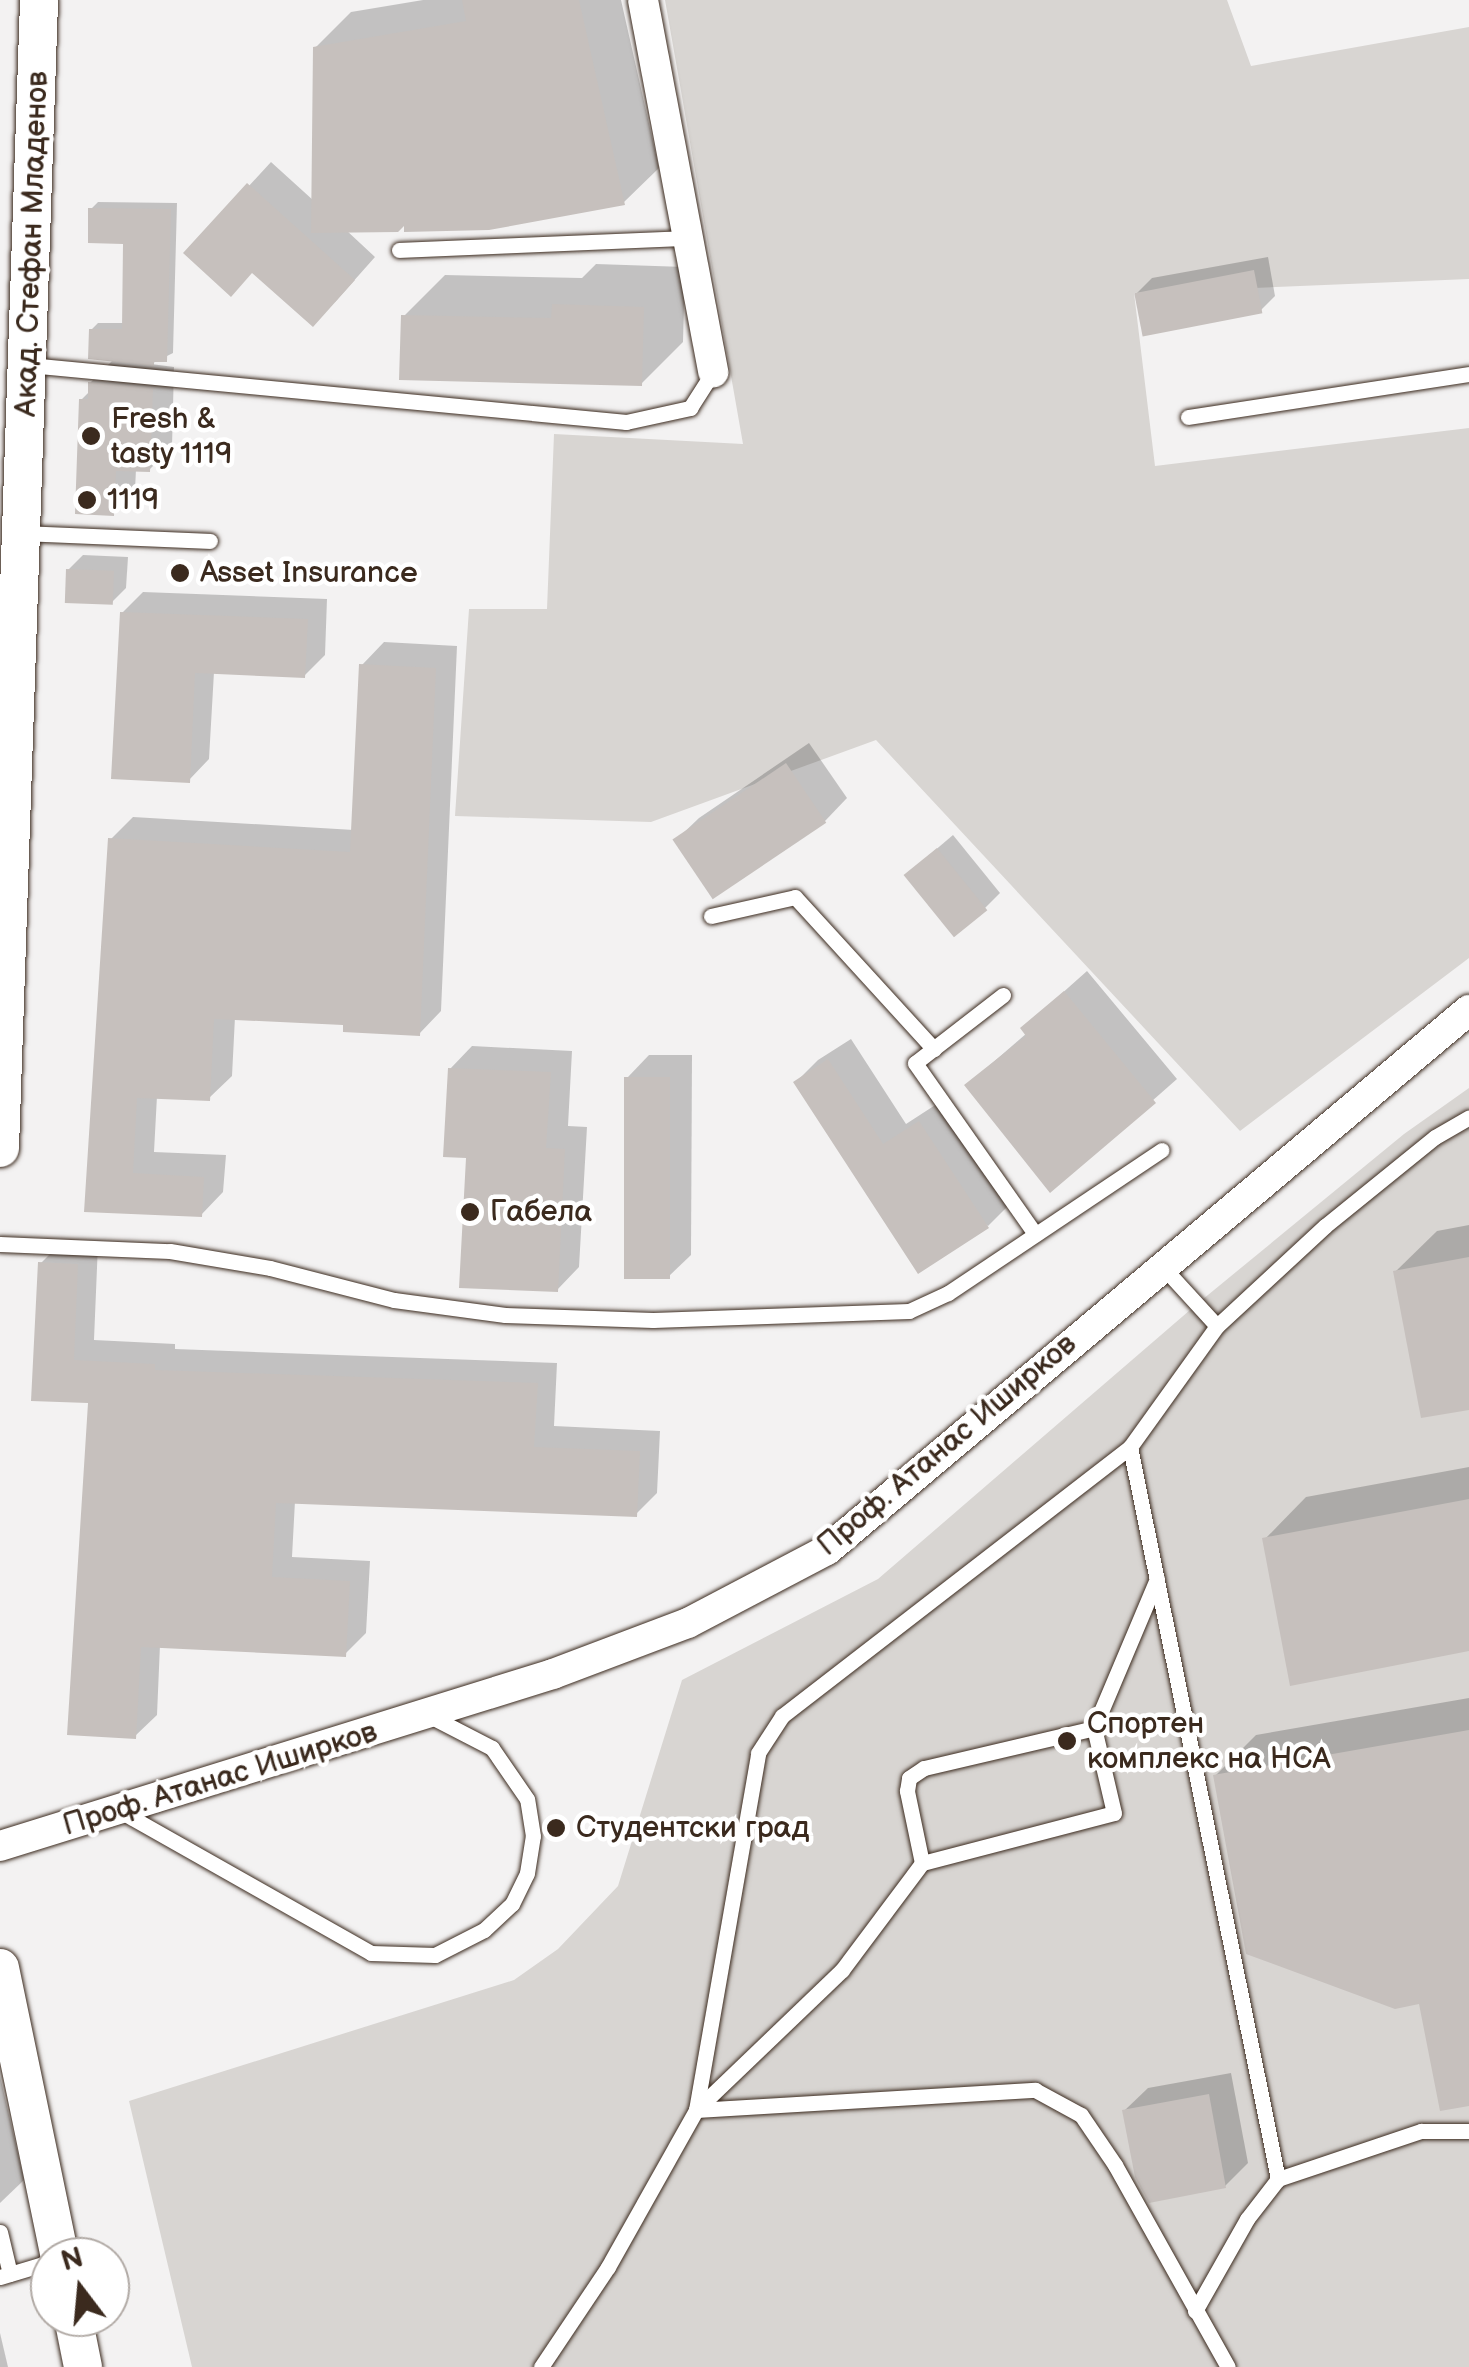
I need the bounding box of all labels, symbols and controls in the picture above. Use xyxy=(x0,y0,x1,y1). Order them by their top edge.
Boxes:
street label: Акад. Стефан Младенов xyxy=(8,71,56,417)
place label: Fresh & tasty 1119 xyxy=(111,401,234,472)
marker: Fresh & tasty 1119 xyxy=(80,425,102,447)
place label: 1119 xyxy=(107,482,159,518)
marker: 1119 xyxy=(76,489,98,511)
place label: Asset Insurance xyxy=(200,555,418,591)
marker: Asset Insurance xyxy=(169,562,191,584)
place label: Габела xyxy=(490,1194,592,1230)
marker: Габела xyxy=(459,1201,481,1223)
street label: Проф. Атанас Иширков xyxy=(810,1326,1084,1564)
place label: Спортен комплекс на НСА xyxy=(1087,1706,1331,1776)
street label: Проф. Атанас Иширков xyxy=(59,1714,381,1844)
marker: Спортен комплекс на НСА xyxy=(1056,1730,1078,1752)
place label: Студентски град xyxy=(576,1810,810,1846)
marker: Студентски град xyxy=(545,1817,567,1839)
north arrow xyxy=(30,2237,130,2337)
text: N xyxy=(57,2241,87,2278)

